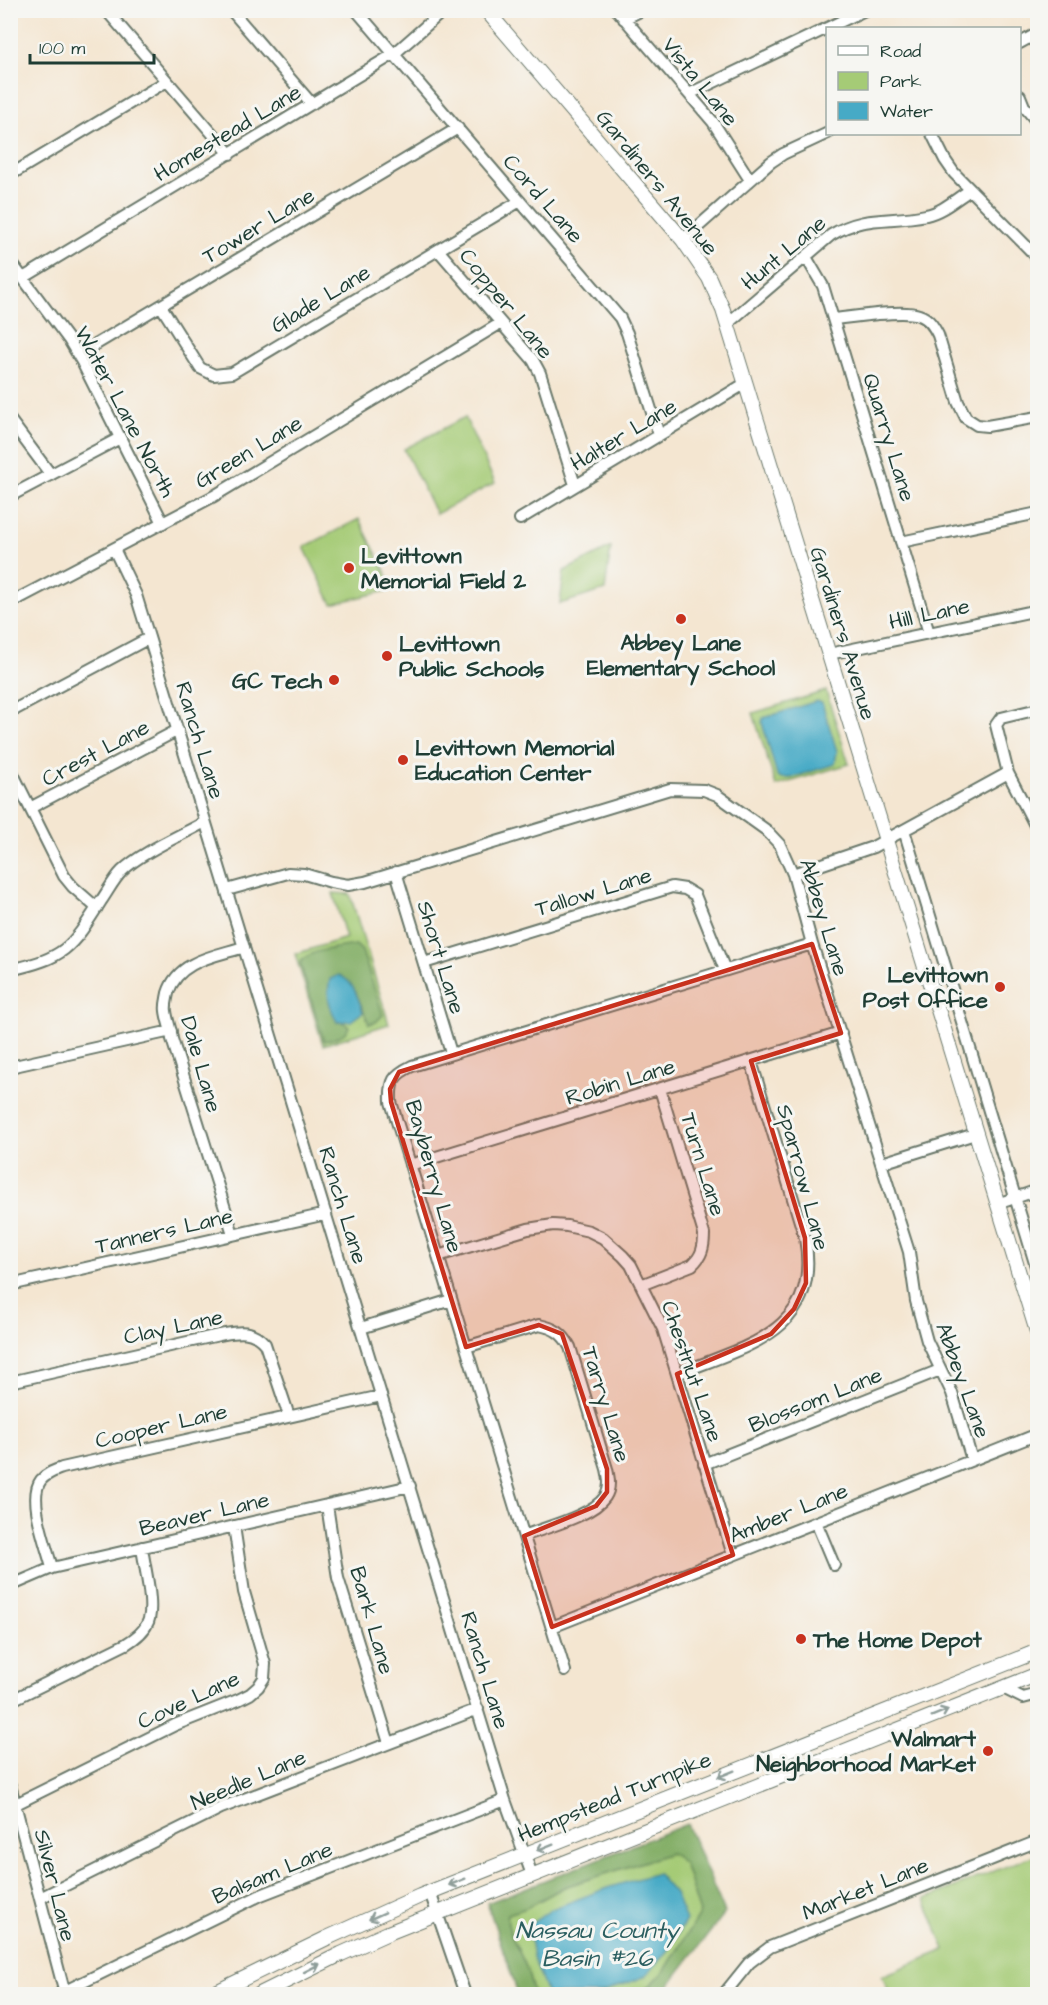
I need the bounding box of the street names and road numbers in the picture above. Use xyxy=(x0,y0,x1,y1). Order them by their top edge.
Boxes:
street label: Vista Lane xyxy=(654,31,745,133)
street label: Homestead Lane xyxy=(148,77,307,190)
street label: Gardiners Avenue xyxy=(588,103,725,263)
street label: Cord Lane xyxy=(495,147,591,251)
street label: Tower Lane xyxy=(197,180,321,272)
street label: Hunt Lane xyxy=(735,208,833,298)
street label: Copper Lane xyxy=(451,242,560,366)
street label: Glade Lane xyxy=(265,257,376,341)
street label: Water Lane North xyxy=(66,321,183,503)
street label: Quarry Lane xyxy=(853,370,923,506)
street label: Halter Lane xyxy=(565,391,683,479)
street label: Green Lane xyxy=(189,408,308,497)
street label: Gardiners Avenue xyxy=(801,543,884,724)
street label: Hill Lane xyxy=(886,591,973,638)
street label: Ranch Lane xyxy=(167,678,232,803)
street label: Crest Lane xyxy=(36,712,155,795)
street label: Abbey Lane xyxy=(790,855,856,980)
street label: Tallow Lane xyxy=(531,860,655,925)
street label: Short Lane xyxy=(409,897,472,1018)
street label: Dale Lane xyxy=(172,1013,229,1116)
street label: Robin Lane xyxy=(562,1051,679,1114)
street label: Bayberry Lane xyxy=(396,1096,470,1257)
street label: Sparrow Lane xyxy=(768,1101,837,1254)
street label: Turn Lane xyxy=(672,1109,733,1220)
street label: Ranch Lane xyxy=(310,1143,375,1268)
street label: Tanners Lane xyxy=(93,1201,236,1262)
street label: Chestnut Lane xyxy=(653,1297,730,1446)
street label: Clay Lane xyxy=(121,1302,226,1354)
street label: Abbey Lane xyxy=(926,1318,998,1443)
street label: Tarry Lane xyxy=(572,1343,638,1466)
street label: Blossom Lane xyxy=(744,1360,887,1441)
street label: Cooper Lane xyxy=(92,1396,231,1457)
street label: Amber Lane xyxy=(724,1475,853,1551)
street label: Beaver Lane xyxy=(136,1484,272,1544)
street label: Bark Lane xyxy=(341,1563,402,1678)
street label: Ranch Lane xyxy=(452,1608,517,1733)
street label: Cove Lane xyxy=(133,1663,245,1738)
street label: Needle Lane xyxy=(186,1742,311,1819)
street label: Hempstead Turnpike xyxy=(513,1744,716,1850)
street label: Silver Lane xyxy=(26,1826,83,1945)
street label: Balsam Lane xyxy=(208,1834,338,1913)
street label: Market Lane xyxy=(798,1850,934,1929)

